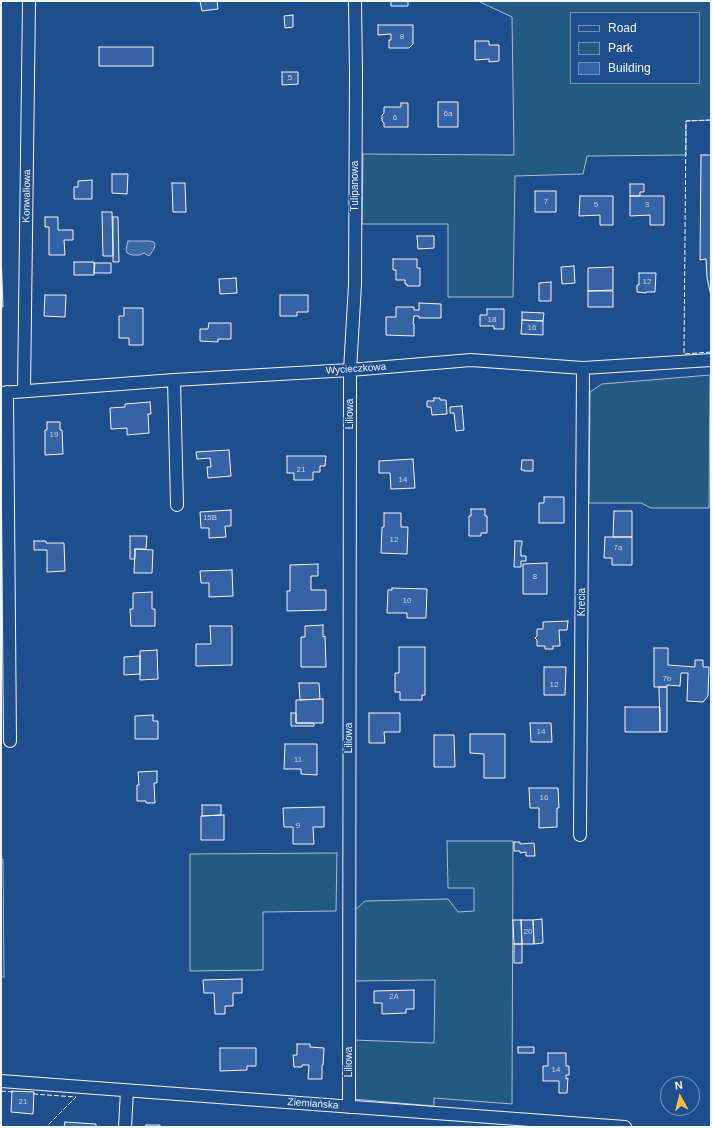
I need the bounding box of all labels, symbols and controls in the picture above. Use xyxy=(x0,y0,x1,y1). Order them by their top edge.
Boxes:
legend xyxy=(570,12,700,84)
text: Road xyxy=(608,21,637,35)
house number: 8 xyxy=(400,32,404,42)
text: Park xyxy=(608,41,633,55)
text: Building xyxy=(608,61,651,75)
house number: 5 xyxy=(288,73,292,83)
house number: 6a xyxy=(444,109,452,119)
house number: 6 xyxy=(393,113,397,123)
street label: Tulipanowa xyxy=(349,161,361,211)
street label: Konwaliowa xyxy=(21,169,33,223)
house number: 7 xyxy=(544,197,548,207)
house number: 5 xyxy=(594,200,598,210)
house number: 3 xyxy=(645,200,649,210)
house number: 12 xyxy=(643,277,651,287)
house number: 18 xyxy=(488,315,496,325)
house number: 16 xyxy=(528,323,536,333)
street label: Wycieczkowa xyxy=(325,361,387,377)
street label: Liliowa xyxy=(344,399,356,429)
house number: 19 xyxy=(50,430,58,440)
house number: 21 xyxy=(297,465,305,475)
house number: 14 xyxy=(399,475,407,485)
house number: 15B xyxy=(203,513,217,523)
house number: 12 xyxy=(390,535,398,545)
house number: 7a xyxy=(614,543,622,553)
house number: 8 xyxy=(533,572,537,582)
street label: Krecia xyxy=(576,588,588,616)
house number: 10 xyxy=(403,596,411,606)
house number: 7b xyxy=(663,674,671,684)
house number: 12 xyxy=(550,680,558,690)
street label: Liliowa xyxy=(343,723,355,753)
house number: 14 xyxy=(537,727,545,737)
house number: 11 xyxy=(294,755,302,765)
house number: 16 xyxy=(540,793,548,803)
house number: 9 xyxy=(296,821,300,831)
house number: 20 xyxy=(524,927,532,937)
house number: 2A xyxy=(389,992,399,1002)
street label: Liliowa xyxy=(343,1047,355,1077)
house number: 14 xyxy=(552,1065,560,1075)
north arrow xyxy=(660,1076,700,1116)
text: N xyxy=(674,1079,683,1092)
street label: Ziemiańska xyxy=(287,1096,339,1112)
house number: 21 xyxy=(19,1097,27,1107)

